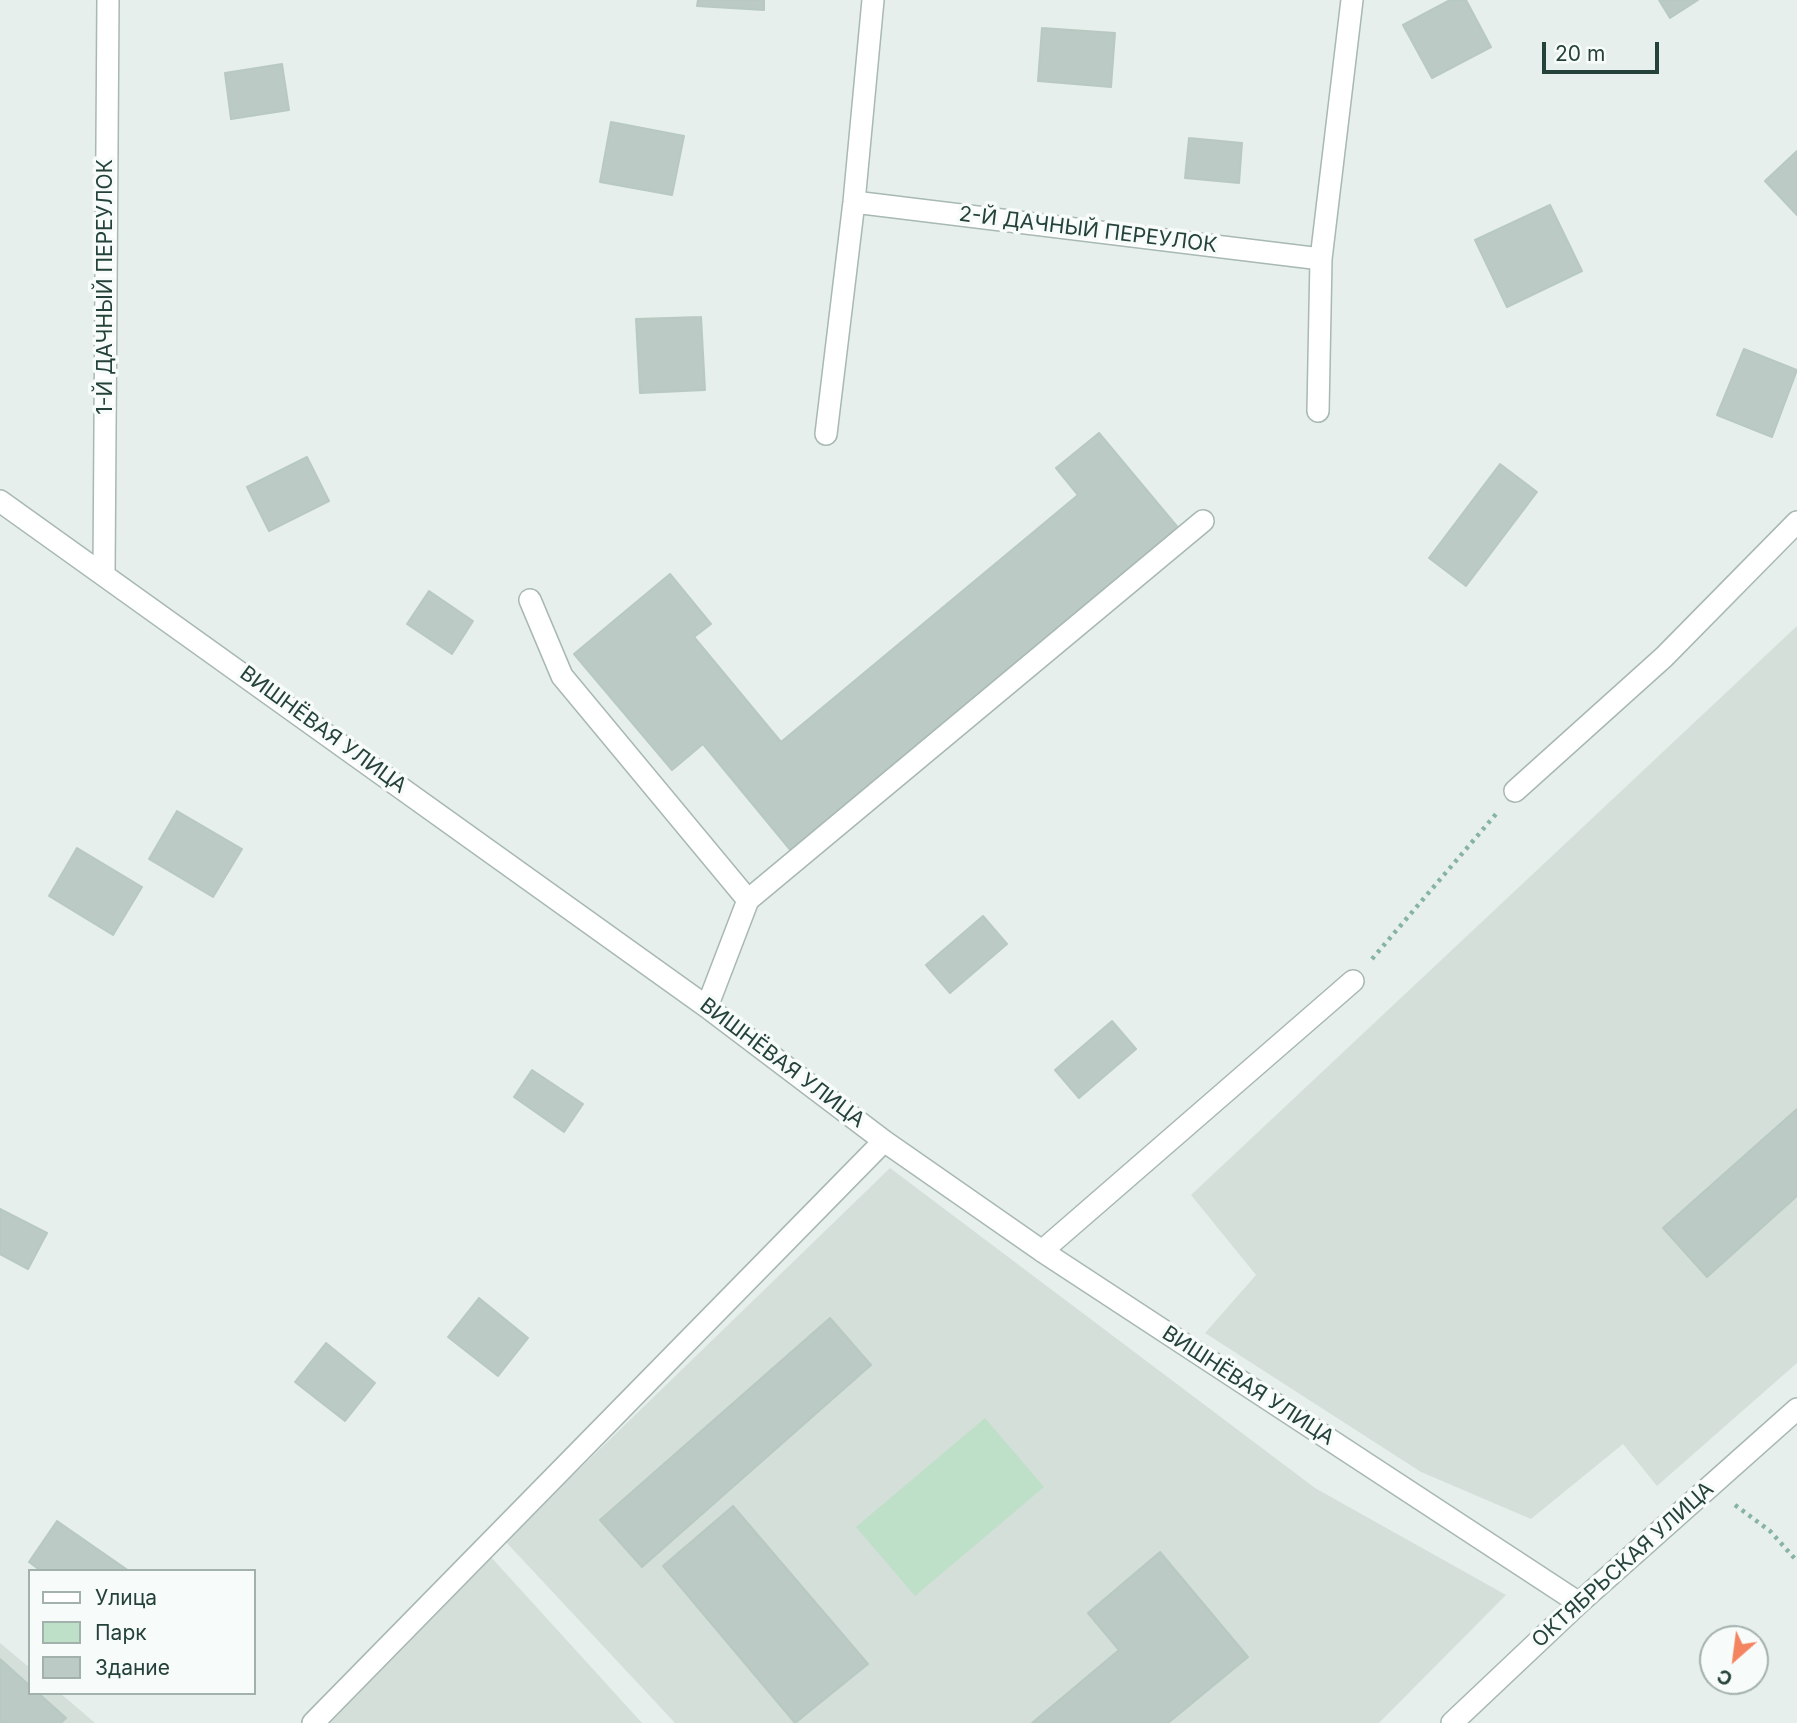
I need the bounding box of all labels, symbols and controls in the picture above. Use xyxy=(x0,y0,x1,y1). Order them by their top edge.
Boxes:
scale bar xyxy=(1545,28,1662,72)
text: 20 m xyxy=(1555,41,1605,66)
street label: 1-Й ДАЧНЫЙ ПЕРЕУЛОК xyxy=(93,159,119,415)
street label: 2-Й ДАЧНЫЙ ПЕРЕУЛОК xyxy=(958,202,1218,258)
street label: ВИШНЁВАЯ УЛИЦА xyxy=(235,661,411,799)
street label: ВИШНЁВАЯ УЛИЦА xyxy=(695,993,869,1133)
street label: ВИШНЁВАЯ УЛИЦА xyxy=(1157,1321,1339,1451)
street label: ОКТЯБРЬСКАЯ УЛИЦА xyxy=(1527,1477,1719,1653)
legend xyxy=(28,1569,256,1695)
text: Улица xyxy=(95,1585,157,1610)
text: Парк xyxy=(95,1620,147,1645)
north arrow xyxy=(1699,1625,1769,1695)
text: Здание xyxy=(95,1655,170,1680)
text: С xyxy=(1713,1664,1736,1691)

